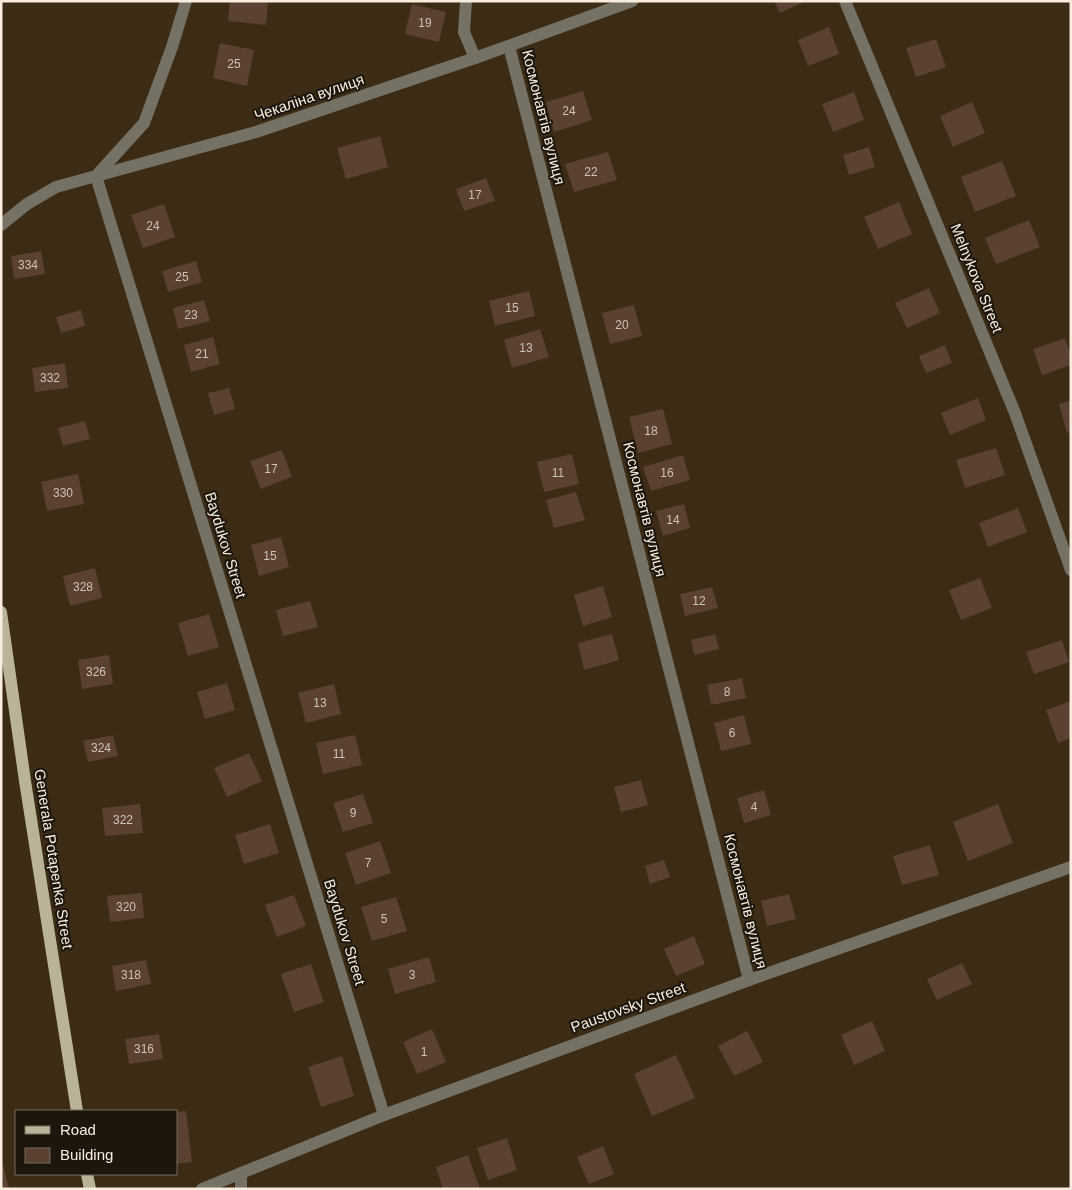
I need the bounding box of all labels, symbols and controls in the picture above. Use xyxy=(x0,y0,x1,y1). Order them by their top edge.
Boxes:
house number: 19 xyxy=(418,16,432,30)
street label: Космонавтів вулиця xyxy=(519,48,569,186)
house number: 25 xyxy=(227,57,241,71)
street label: Чекаліна вулиця xyxy=(252,70,366,124)
house number: 24 xyxy=(562,104,576,118)
house number: 22 xyxy=(584,165,598,179)
house number: 17 xyxy=(468,188,482,202)
house number: 24 xyxy=(146,219,160,233)
street label: Melnykova Street xyxy=(947,221,1007,336)
house number: 334 xyxy=(18,258,38,272)
house number: 25 xyxy=(175,270,189,284)
house number: 15 xyxy=(505,301,519,315)
house number: 23 xyxy=(184,308,198,322)
house number: 20 xyxy=(615,318,629,332)
house number: 13 xyxy=(519,341,533,355)
house number: 21 xyxy=(195,347,209,361)
house number: 332 xyxy=(40,371,60,385)
house number: 18 xyxy=(644,424,658,438)
street label: Космонавтів вулиця xyxy=(620,440,670,578)
house number: 17 xyxy=(264,462,278,476)
house number: 11 xyxy=(552,466,565,480)
house number: 16 xyxy=(660,466,674,480)
house number: 330 xyxy=(53,486,73,500)
street label: Baydukov Street xyxy=(202,490,250,601)
house number: 14 xyxy=(666,513,680,527)
house number: 15 xyxy=(263,549,277,563)
house number: 328 xyxy=(73,580,93,594)
house number: 12 xyxy=(692,594,706,608)
house number: 326 xyxy=(86,665,106,679)
house number: 8 xyxy=(724,685,731,699)
house number: 13 xyxy=(313,696,327,710)
house number: 6 xyxy=(729,726,736,740)
house number: 324 xyxy=(91,741,111,755)
house number: 11 xyxy=(333,747,346,761)
street label: Generala Potapenka Street xyxy=(31,768,77,951)
house number: 4 xyxy=(751,800,758,814)
house number: 9 xyxy=(350,806,357,820)
house number: 322 xyxy=(113,813,133,827)
street label: Космонавтів вулиця xyxy=(721,832,771,970)
house number: 7 xyxy=(365,856,372,870)
street label: Baydukov Street xyxy=(321,877,369,988)
house number: 320 xyxy=(116,900,136,914)
house number: 5 xyxy=(381,912,388,926)
house number: 318 xyxy=(121,968,141,982)
house number: 3 xyxy=(409,968,416,982)
street label: Paustovsky Street xyxy=(568,978,688,1036)
house number: 316 xyxy=(134,1042,154,1056)
house number: 1 xyxy=(421,1045,428,1059)
legend xyxy=(15,1110,178,1175)
text: Road xyxy=(60,1121,96,1138)
text: Building xyxy=(60,1146,113,1163)

